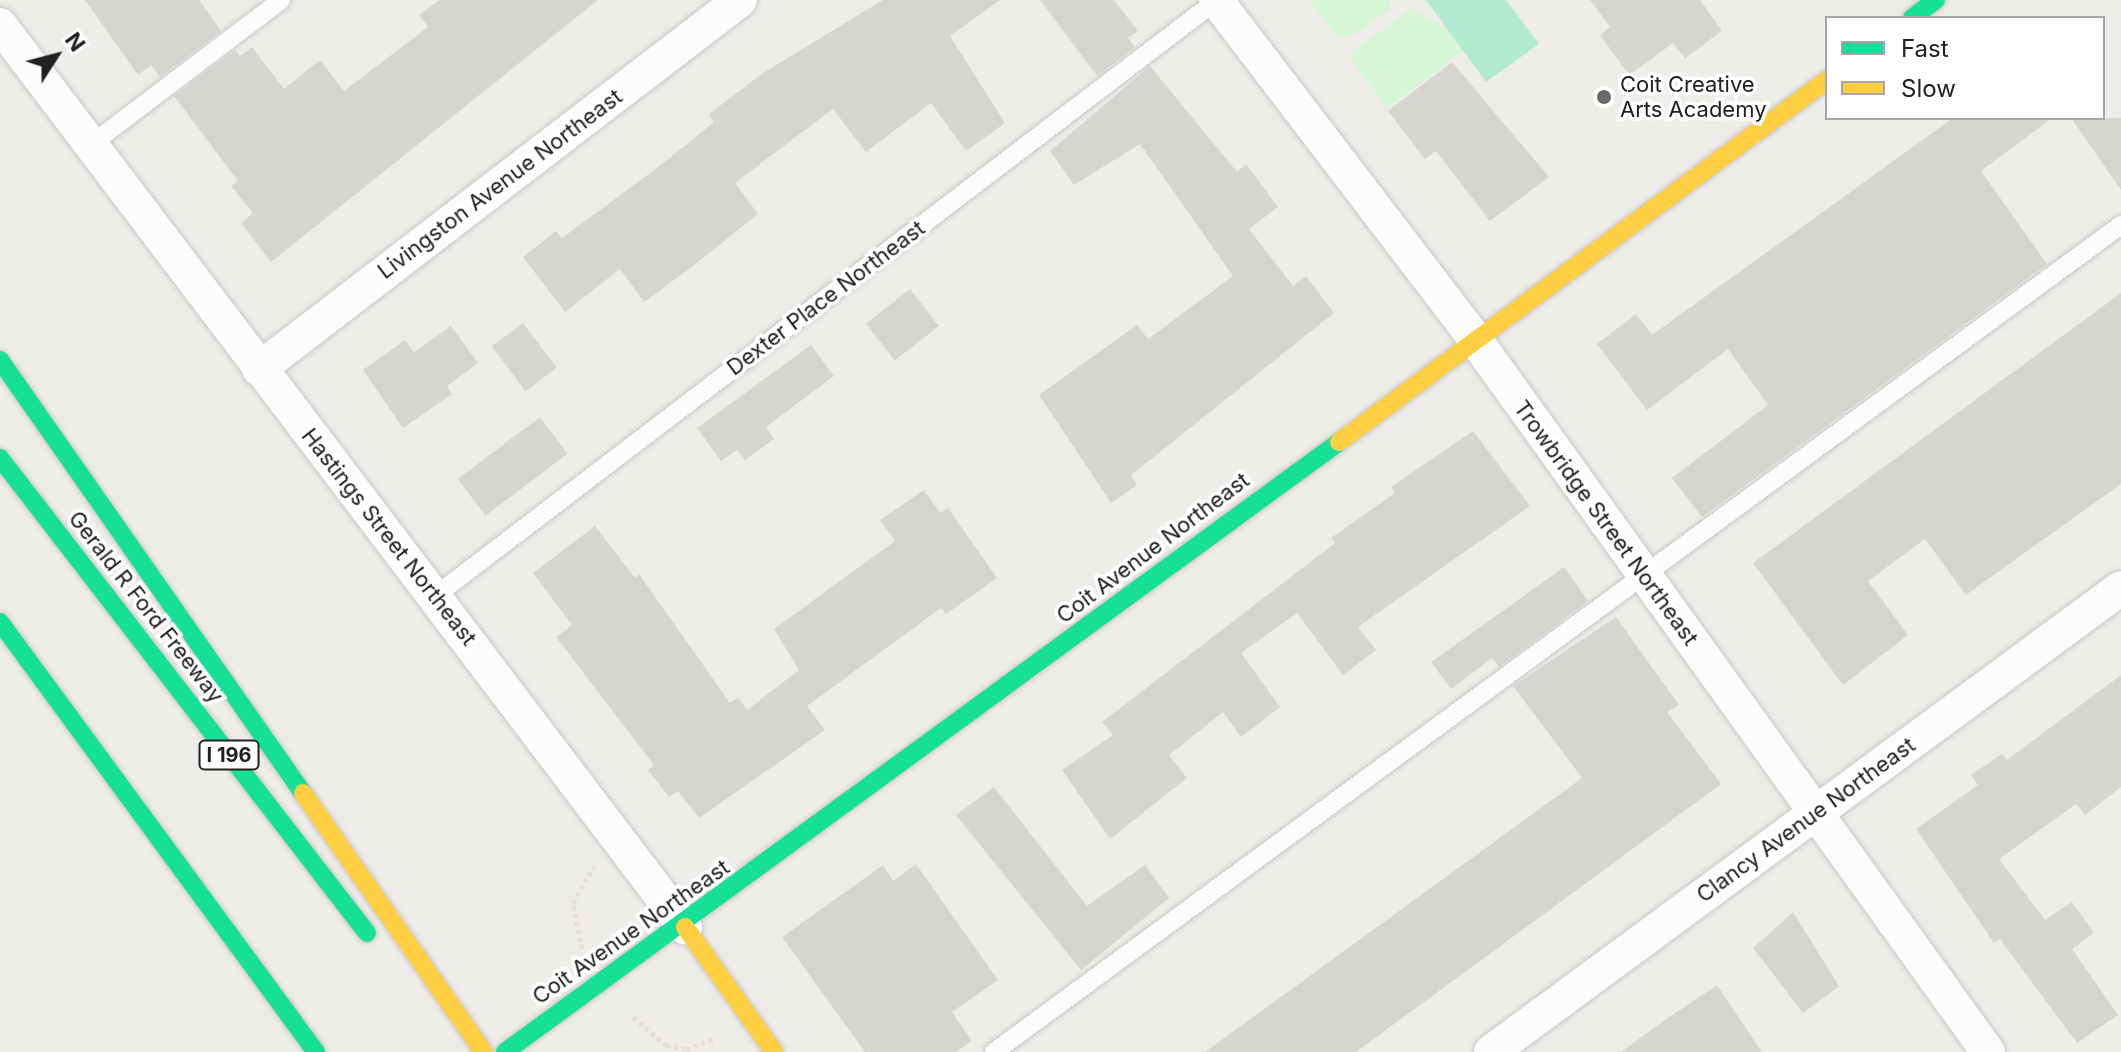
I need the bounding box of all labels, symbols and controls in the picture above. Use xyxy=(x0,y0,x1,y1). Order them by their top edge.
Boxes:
north arrow xyxy=(16,16,96,96)
legend xyxy=(1825,16,2105,120)
text: N xyxy=(60,27,91,56)
text: Fast xyxy=(1901,34,1949,63)
place label: Coit Creative Arts Academy xyxy=(1620,71,1767,122)
text: Slow xyxy=(1901,74,1956,103)
street label: Livingston Avenue Northeast xyxy=(373,83,627,285)
marker: Coit Creative Arts Academy xyxy=(1595,88,1613,106)
street label: Dexter Place Northeast xyxy=(722,215,930,381)
street label: Trowbridge Street Northeast xyxy=(1508,395,1704,651)
street label: Hastings Street Northeast xyxy=(296,423,482,651)
street label: Coit Avenue Northeast xyxy=(1052,467,1254,629)
street label: Gerald R Ford Freeway xyxy=(63,506,229,708)
street label: Clancy Avenue Northeast xyxy=(1692,732,1920,908)
road number: I 196 xyxy=(197,739,261,771)
street label: Coit Avenue Northeast xyxy=(527,854,735,1010)

